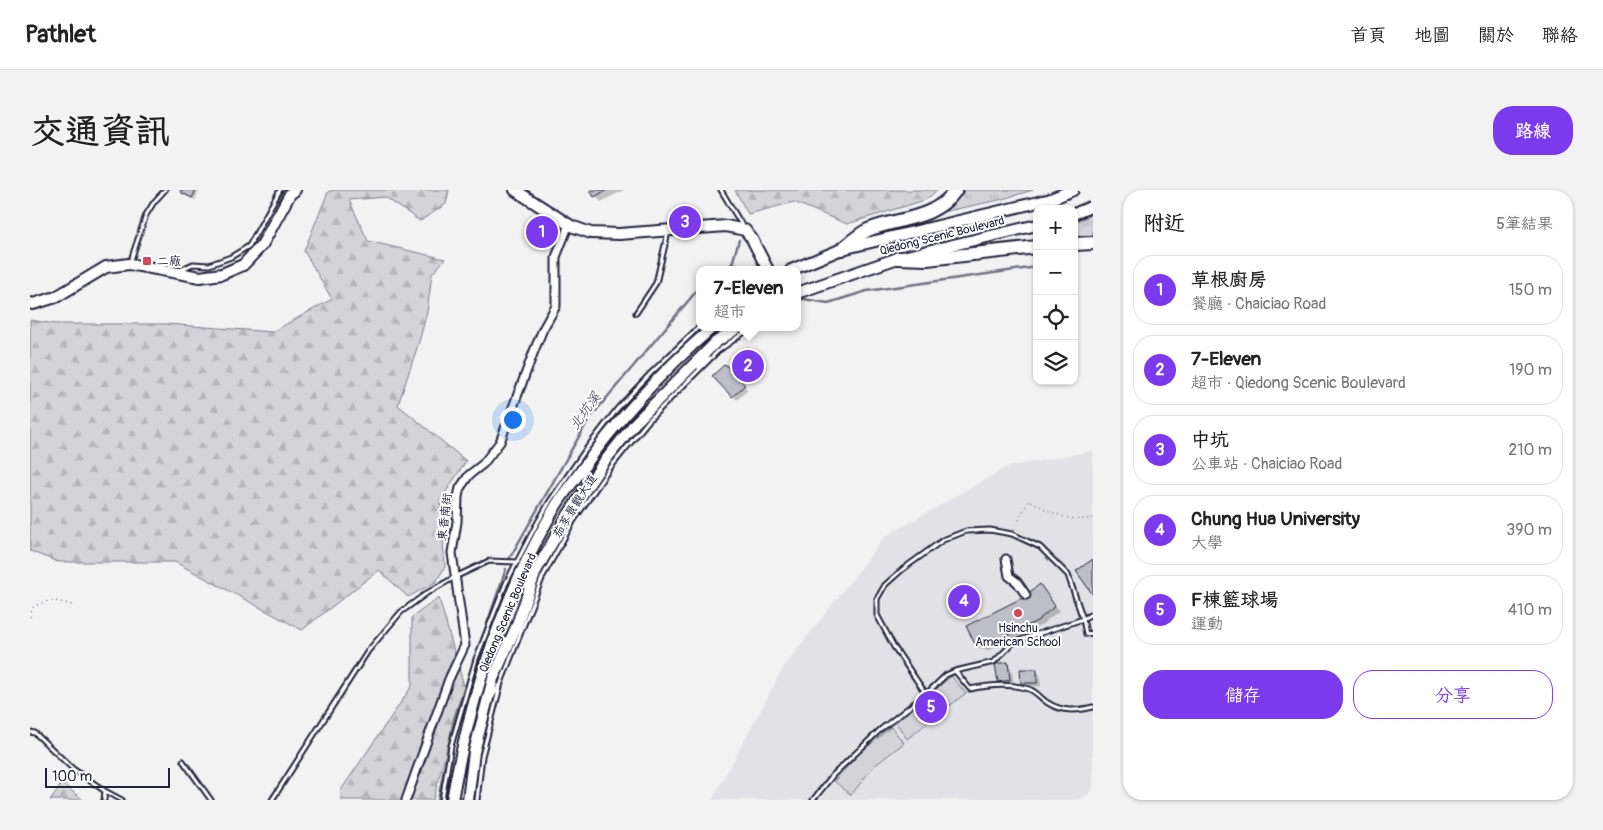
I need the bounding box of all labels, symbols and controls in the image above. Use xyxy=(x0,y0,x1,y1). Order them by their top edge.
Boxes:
text: Pathlet xyxy=(25,20,96,49)
text: 首頁 xyxy=(1350,24,1386,47)
text: 地圖 xyxy=(1414,24,1450,47)
text: 關於 xyxy=(1478,24,1514,47)
text: 聯絡 xyxy=(1542,24,1578,47)
button: 路線 xyxy=(1493,106,1573,155)
text: 交通資訊 xyxy=(30,110,170,154)
pin: 3 xyxy=(669,203,701,241)
map controls xyxy=(1033,205,1078,385)
button: + xyxy=(1033,205,1078,250)
text: 附近 xyxy=(1143,210,1185,237)
pin: 1 xyxy=(526,213,558,251)
street label: Qiedong Scenic Boulevard xyxy=(878,213,1006,259)
text: 5筆結果 xyxy=(1496,214,1553,234)
button: − xyxy=(1033,250,1078,295)
place label: 二廠 xyxy=(157,254,181,269)
marker: 二廠 xyxy=(141,255,153,267)
popup xyxy=(696,266,801,331)
text: 草根廚房 xyxy=(1191,268,1267,292)
text: 7-Eleven xyxy=(713,276,784,300)
text: 1 xyxy=(1157,280,1163,300)
text: 150 m xyxy=(1508,280,1552,300)
text: 餐廳 · Chaiciao Road xyxy=(1191,294,1326,314)
button: locate xyxy=(1033,295,1078,340)
text: 超市 xyxy=(713,302,745,322)
button: layers xyxy=(1033,340,1078,385)
pin: 2 xyxy=(732,347,764,385)
text: 7-Eleven xyxy=(1191,347,1261,371)
text: 2 xyxy=(1156,360,1164,380)
text: 190 m xyxy=(1509,360,1552,380)
text: 超市 · Qiedong Scenic Boulevard xyxy=(1191,373,1406,393)
water label: 北坑溪 xyxy=(566,388,605,433)
your location xyxy=(500,407,526,433)
text: 中坑 xyxy=(1191,428,1229,452)
text: 3 xyxy=(1156,440,1164,460)
text: 210 m xyxy=(1508,440,1552,460)
text: 公車站 · Chaiciao Road xyxy=(1191,454,1342,474)
street label: 茄苳景觀大道 xyxy=(550,471,600,541)
street label: 東香南街 xyxy=(435,492,455,542)
text: Chung Hua University xyxy=(1191,507,1360,531)
text: 4 xyxy=(1155,520,1165,540)
text: 390 m xyxy=(1506,520,1552,540)
text: 大學 xyxy=(1191,533,1223,553)
street label: Qiedong Scenic Boulevard xyxy=(476,551,540,675)
pin: 4 xyxy=(948,582,980,620)
text: F棟籃球場 xyxy=(1191,588,1278,612)
text: 5 xyxy=(1156,600,1164,620)
text: 410 m xyxy=(1508,600,1552,620)
marker: Hsinchu American School xyxy=(1012,607,1024,619)
text: 運動 xyxy=(1191,614,1223,634)
place label: Hsinchu American School xyxy=(975,621,1061,650)
button: 儲存 xyxy=(1143,670,1343,719)
button: 分享 xyxy=(1353,670,1553,719)
pin: 5 xyxy=(915,688,947,726)
scale bar xyxy=(45,765,170,788)
text: 100 m xyxy=(52,768,92,785)

